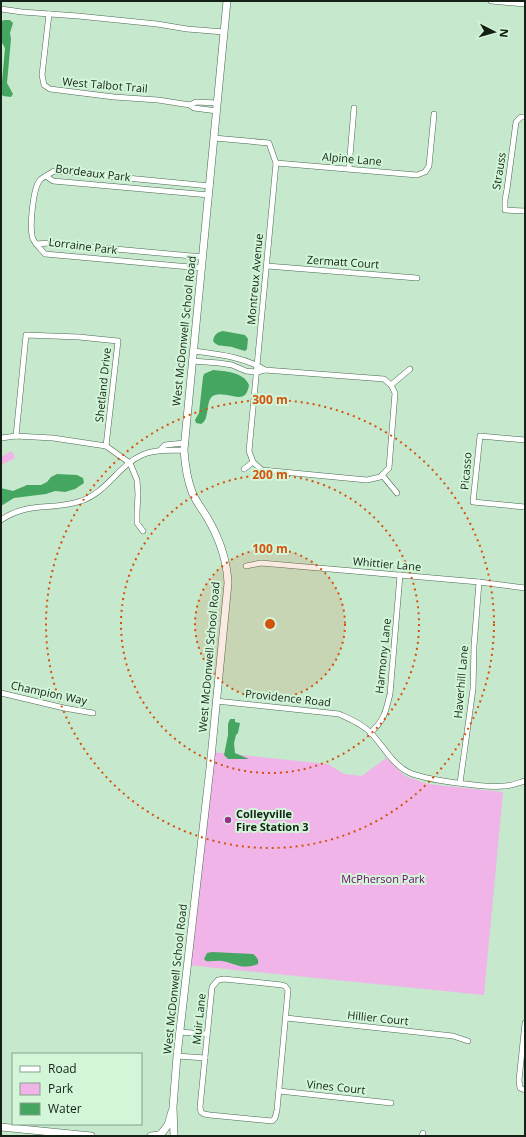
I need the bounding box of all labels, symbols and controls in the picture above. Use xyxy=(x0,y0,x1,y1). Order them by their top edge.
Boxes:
north arrow xyxy=(474,12,514,52)
text: N xyxy=(497,28,512,38)
street label: West Talbot Trail xyxy=(62,73,148,96)
street label: Alpine Lane xyxy=(322,148,382,169)
street label: Strauss xyxy=(488,151,509,191)
street label: Bordeaux Park xyxy=(55,160,132,185)
street label: Montreux Avenue xyxy=(243,233,266,325)
street label: Lorraine Park xyxy=(48,234,118,257)
street label: Zermatt Court xyxy=(306,251,380,272)
street label: West McDonwell School Road xyxy=(168,255,199,407)
street label: Shetland Drive xyxy=(91,347,114,423)
text: 300 m xyxy=(252,391,288,408)
street label: Picasso xyxy=(456,451,475,490)
text: 200 m xyxy=(252,466,288,483)
text: 100 m xyxy=(252,540,288,557)
street label: Whittier Lane xyxy=(352,553,422,574)
street label: West McDonwell School Road xyxy=(194,581,223,733)
centre of rings xyxy=(263,617,277,631)
street label: Harmony Lane xyxy=(371,618,394,694)
street label: Haverhill Lane xyxy=(450,645,471,719)
street label: Champion Way xyxy=(10,677,89,708)
street label: Providence Road xyxy=(244,686,332,709)
place label: Colleyville Fire Station 3 xyxy=(236,806,309,834)
marker: Colleyville Fire Station 3 xyxy=(223,815,233,825)
park label: McPherson Park xyxy=(341,871,425,886)
street label: West McDonwell School Road xyxy=(159,903,190,1055)
street label: Muir Lane xyxy=(188,993,209,1045)
street label: Hillier Court xyxy=(347,1007,409,1028)
legend xyxy=(12,1053,142,1125)
text: Road xyxy=(48,1060,77,1077)
street label: Vines Court xyxy=(306,1076,366,1097)
text: Park xyxy=(48,1080,74,1097)
text: Water xyxy=(48,1100,82,1117)

